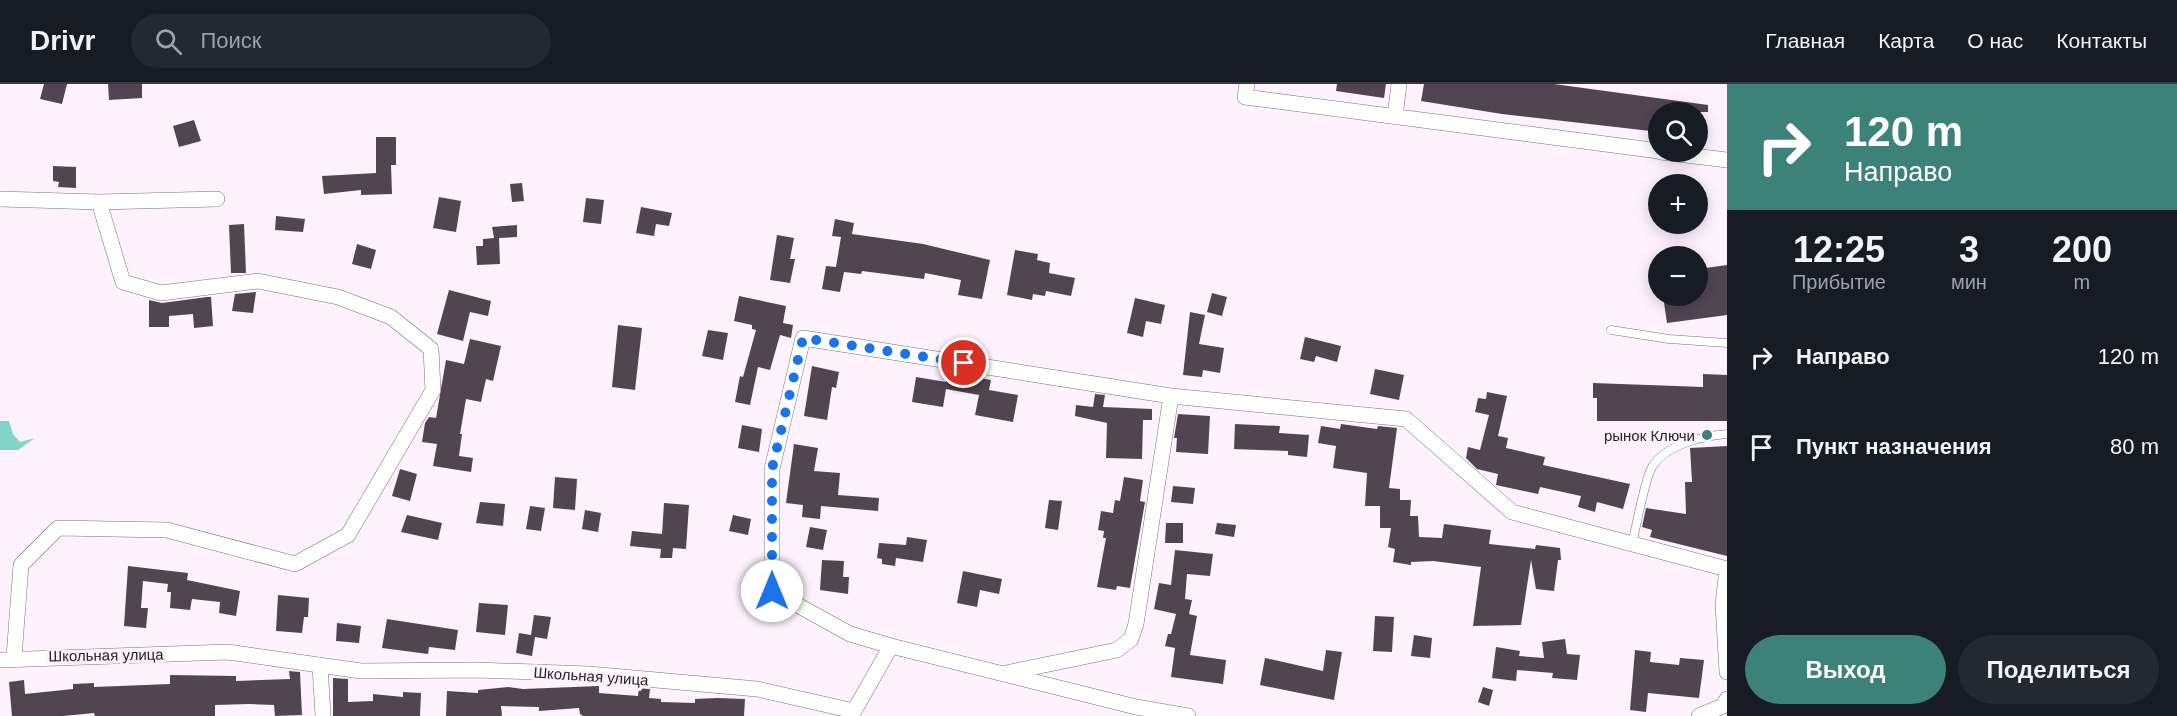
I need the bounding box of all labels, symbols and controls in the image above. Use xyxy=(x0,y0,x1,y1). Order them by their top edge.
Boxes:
search box xyxy=(131,14,551,68)
text: Drivr xyxy=(30,25,95,56)
icon: search xyxy=(152,25,185,58)
text: Поиск xyxy=(200,28,261,53)
text: Главная xyxy=(1765,29,1845,52)
text: Карта xyxy=(1878,29,1934,52)
text: О нас xyxy=(1967,29,2023,52)
text: Контакты xyxy=(2056,29,2147,52)
map controls xyxy=(1648,102,1708,306)
button: search xyxy=(1648,102,1708,162)
icon: right xyxy=(1745,108,1823,186)
text: 120 m xyxy=(1844,108,1963,155)
text: Направо xyxy=(1844,157,1952,187)
button: + xyxy=(1648,174,1708,234)
text: 12:25 xyxy=(1793,229,1885,270)
text: 3 xyxy=(1959,229,1979,270)
text: 200 xyxy=(2052,229,2112,270)
button: − xyxy=(1648,246,1708,306)
text: Прибытие xyxy=(1792,271,1886,293)
text: мин xyxy=(1951,271,1987,293)
text: m xyxy=(2074,271,2090,293)
pin xyxy=(938,337,989,388)
icon: right xyxy=(1745,341,1778,374)
text: Направо xyxy=(1796,344,1890,369)
text: 120 m xyxy=(2098,344,2159,369)
icon: arrive xyxy=(947,346,980,379)
place label: рынок Ключи xyxy=(1604,427,1695,444)
marker: рынок Ключи xyxy=(1700,428,1714,442)
icon: arrive xyxy=(1745,431,1778,464)
text: Пункт назначения xyxy=(1796,434,1992,459)
text: 80 m xyxy=(2110,434,2159,459)
position arrow xyxy=(740,559,804,623)
button: Выход xyxy=(1745,635,1946,704)
button: Поделиться xyxy=(1958,635,2159,704)
street label: Школьная улица xyxy=(48,645,164,665)
street label: Школьная улица xyxy=(533,664,650,689)

